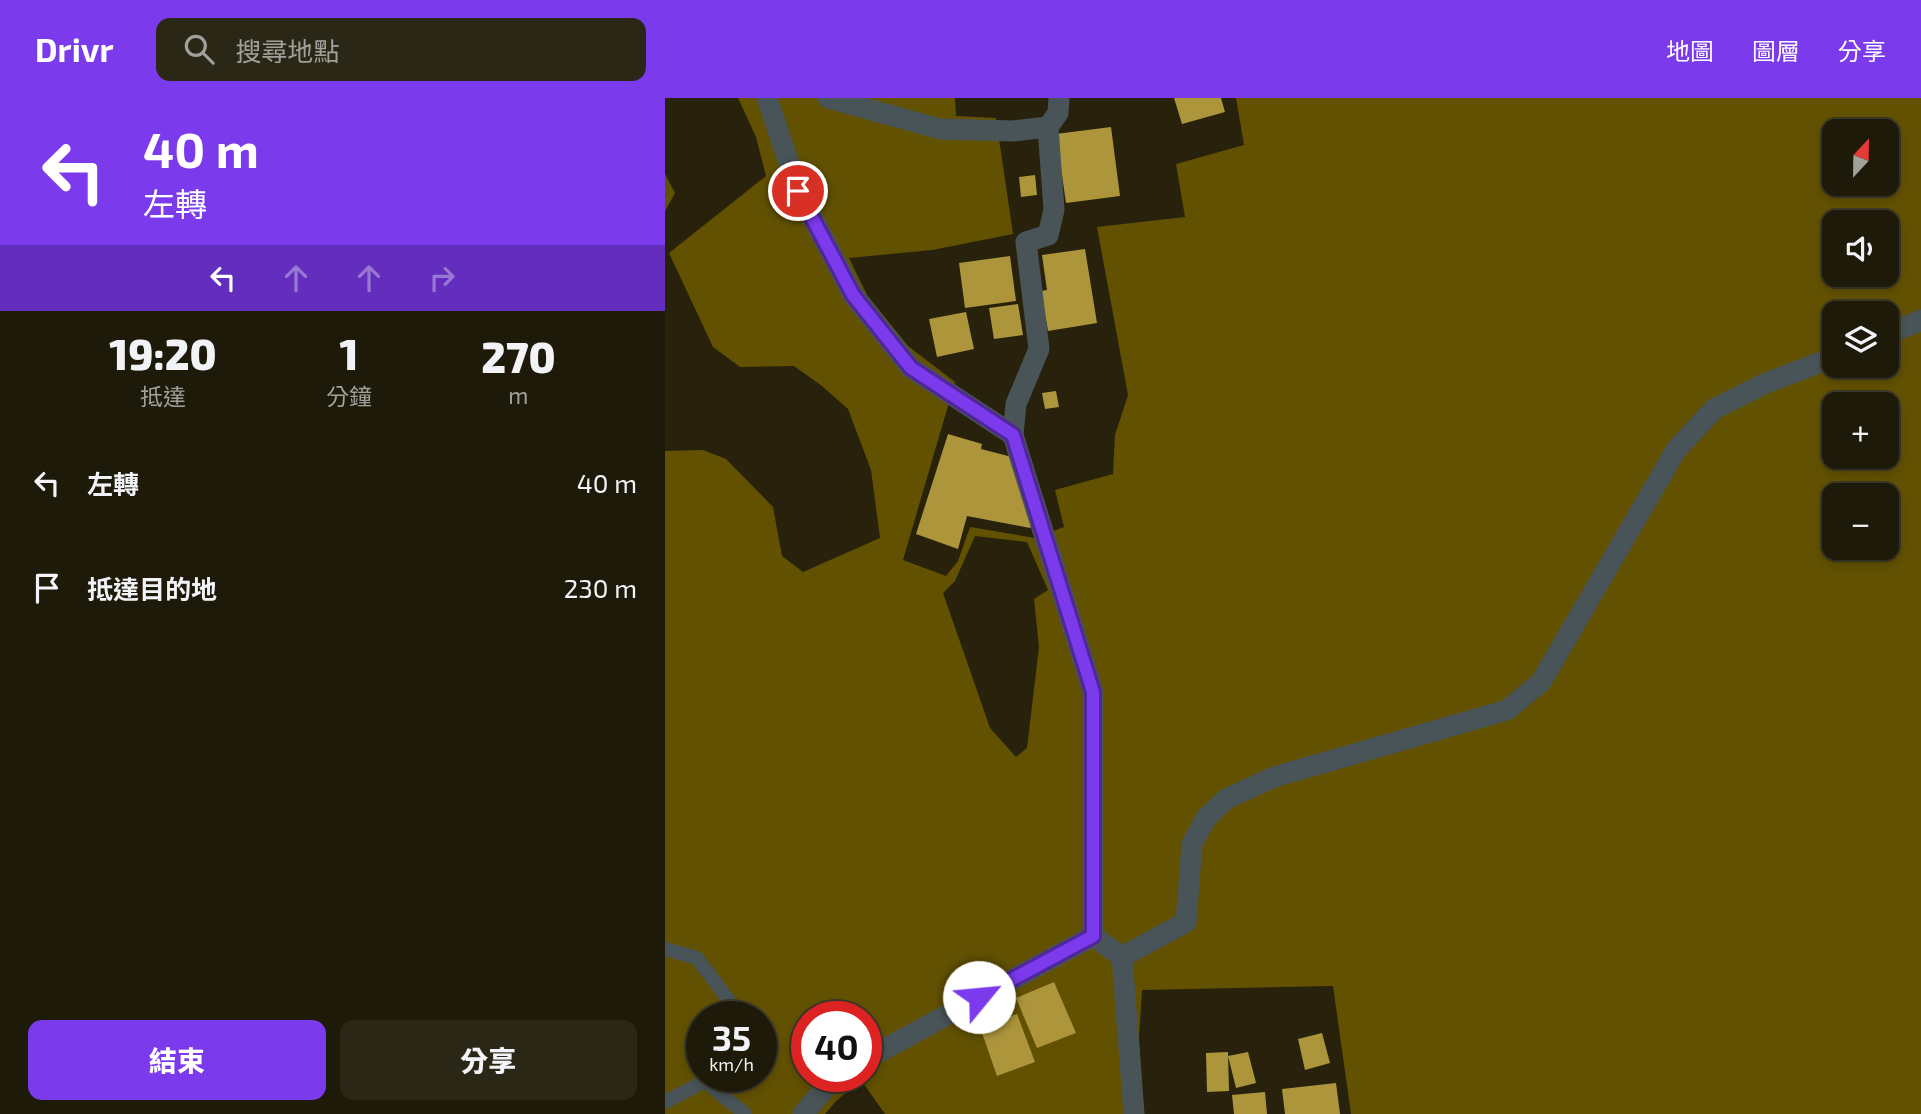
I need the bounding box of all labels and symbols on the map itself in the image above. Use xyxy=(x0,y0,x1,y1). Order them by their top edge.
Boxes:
north arrow xyxy=(1822,119,1899,196)
pin xyxy=(768,161,828,221)
position arrow xyxy=(942,960,1016,1034)
speed limit sign: 40 xyxy=(791,1001,882,1092)

